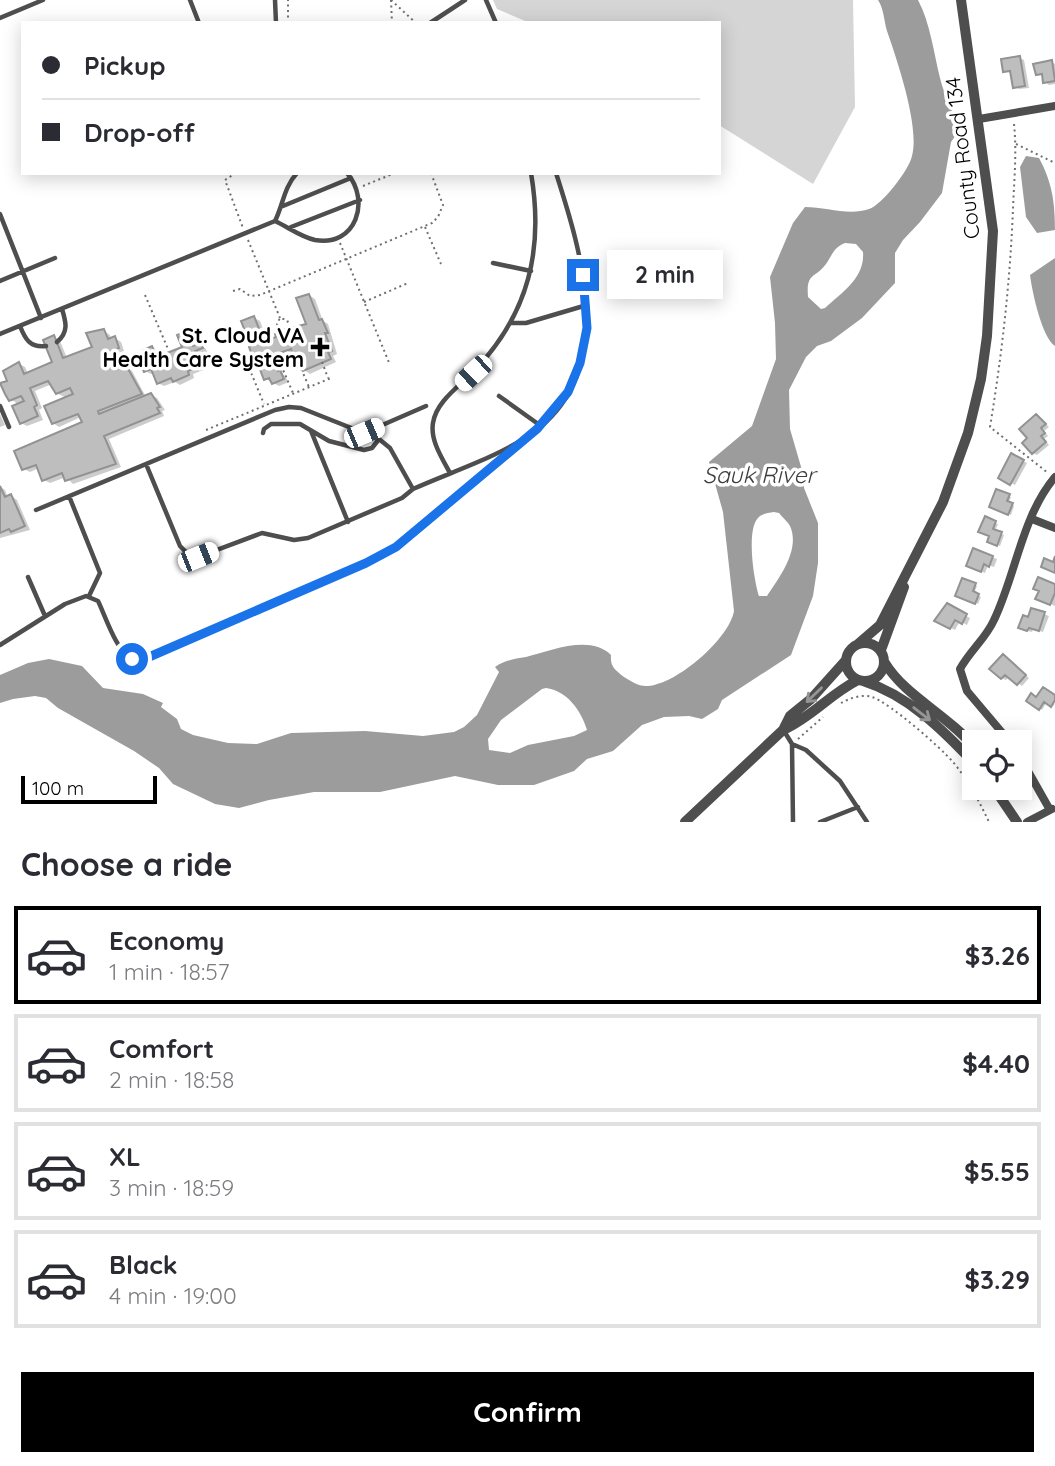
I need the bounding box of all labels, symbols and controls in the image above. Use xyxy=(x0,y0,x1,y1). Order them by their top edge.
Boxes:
text: Pickup xyxy=(84,49,166,82)
street label: County Road 134 xyxy=(939,76,985,240)
text: Drop-off xyxy=(84,116,195,149)
callout: 2 min xyxy=(608,250,723,300)
route end xyxy=(567,259,599,291)
text: 2 min xyxy=(635,260,695,289)
place label: St. Cloud VA Health Care System xyxy=(103,322,305,372)
marker: St. Cloud VA Health Care System xyxy=(310,337,330,357)
car xyxy=(451,351,496,395)
car xyxy=(341,415,388,451)
water label: Sauk River xyxy=(703,460,818,489)
car xyxy=(175,539,222,575)
route start xyxy=(116,643,148,675)
one-way arrow xyxy=(806,687,823,704)
one-way arrow xyxy=(912,706,930,721)
map controls xyxy=(962,730,1032,800)
button: locate xyxy=(962,730,1032,800)
scale bar xyxy=(21,773,158,805)
text: 100 m xyxy=(32,776,84,800)
text: Choose a ride xyxy=(21,844,233,884)
icon: car xyxy=(25,924,88,987)
text: Economy xyxy=(109,924,224,957)
text: $3.26 xyxy=(965,939,1030,972)
text: 1 min · 18:57 xyxy=(109,957,230,986)
icon: car xyxy=(25,1032,88,1095)
text: Comfort xyxy=(109,1032,214,1065)
text: $4.40 xyxy=(962,1047,1030,1080)
text: 2 min · 18:58 xyxy=(109,1065,234,1094)
icon: car xyxy=(25,1140,88,1203)
text: XL xyxy=(109,1140,141,1173)
text: $5.55 xyxy=(964,1155,1030,1188)
text: 3 min · 18:59 xyxy=(109,1173,234,1202)
icon: car xyxy=(25,1248,88,1311)
text: Black xyxy=(109,1248,178,1281)
text: $3.29 xyxy=(964,1263,1030,1296)
text: 4 min · 19:00 xyxy=(109,1281,237,1310)
button: Confirm xyxy=(21,1372,1034,1452)

